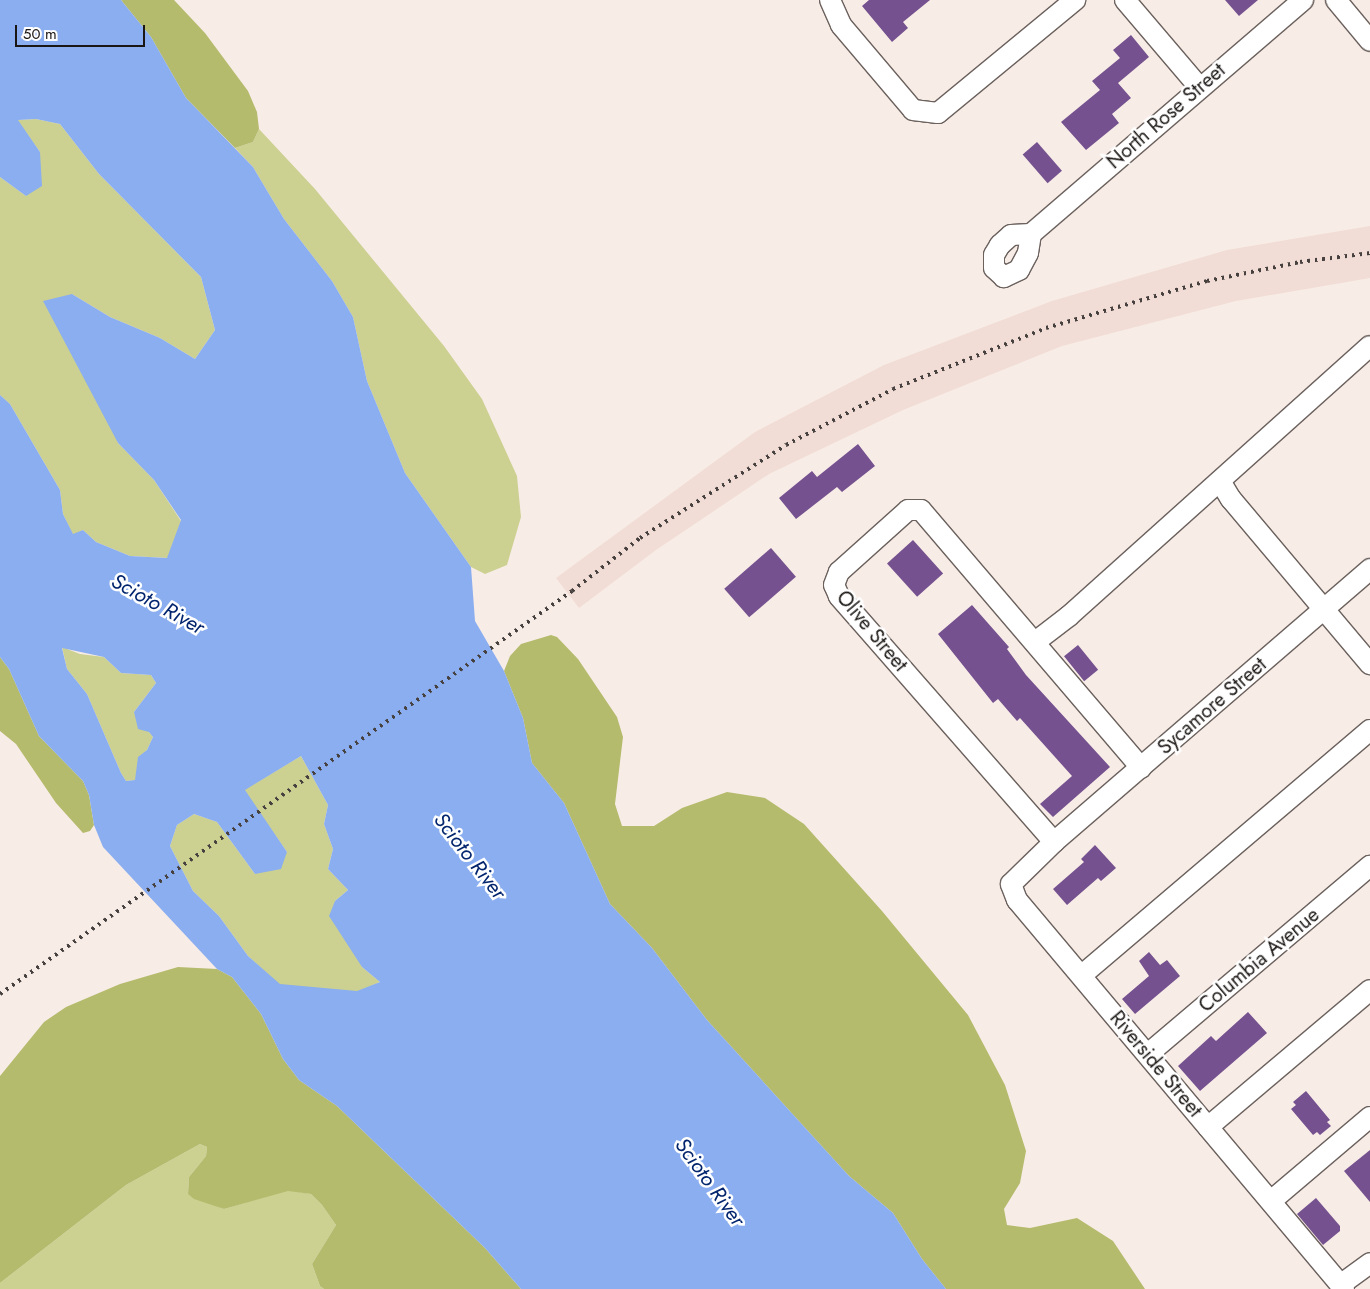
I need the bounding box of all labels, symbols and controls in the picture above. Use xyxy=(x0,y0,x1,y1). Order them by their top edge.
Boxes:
scale bar xyxy=(18,15,148,47)
text: 50 m xyxy=(23,23,57,45)
street label: North Rose Street xyxy=(1102,58,1230,174)
water label: Scioto River xyxy=(107,568,209,640)
street label: Olive Street xyxy=(831,586,913,676)
street label: Sycamore Street xyxy=(1153,652,1271,760)
water label: Scioto River xyxy=(429,808,511,904)
street label: Columbia Avenue xyxy=(1194,903,1324,1017)
street label: Riverside Street xyxy=(1105,1006,1207,1122)
water label: Scioto River xyxy=(670,1133,750,1231)

